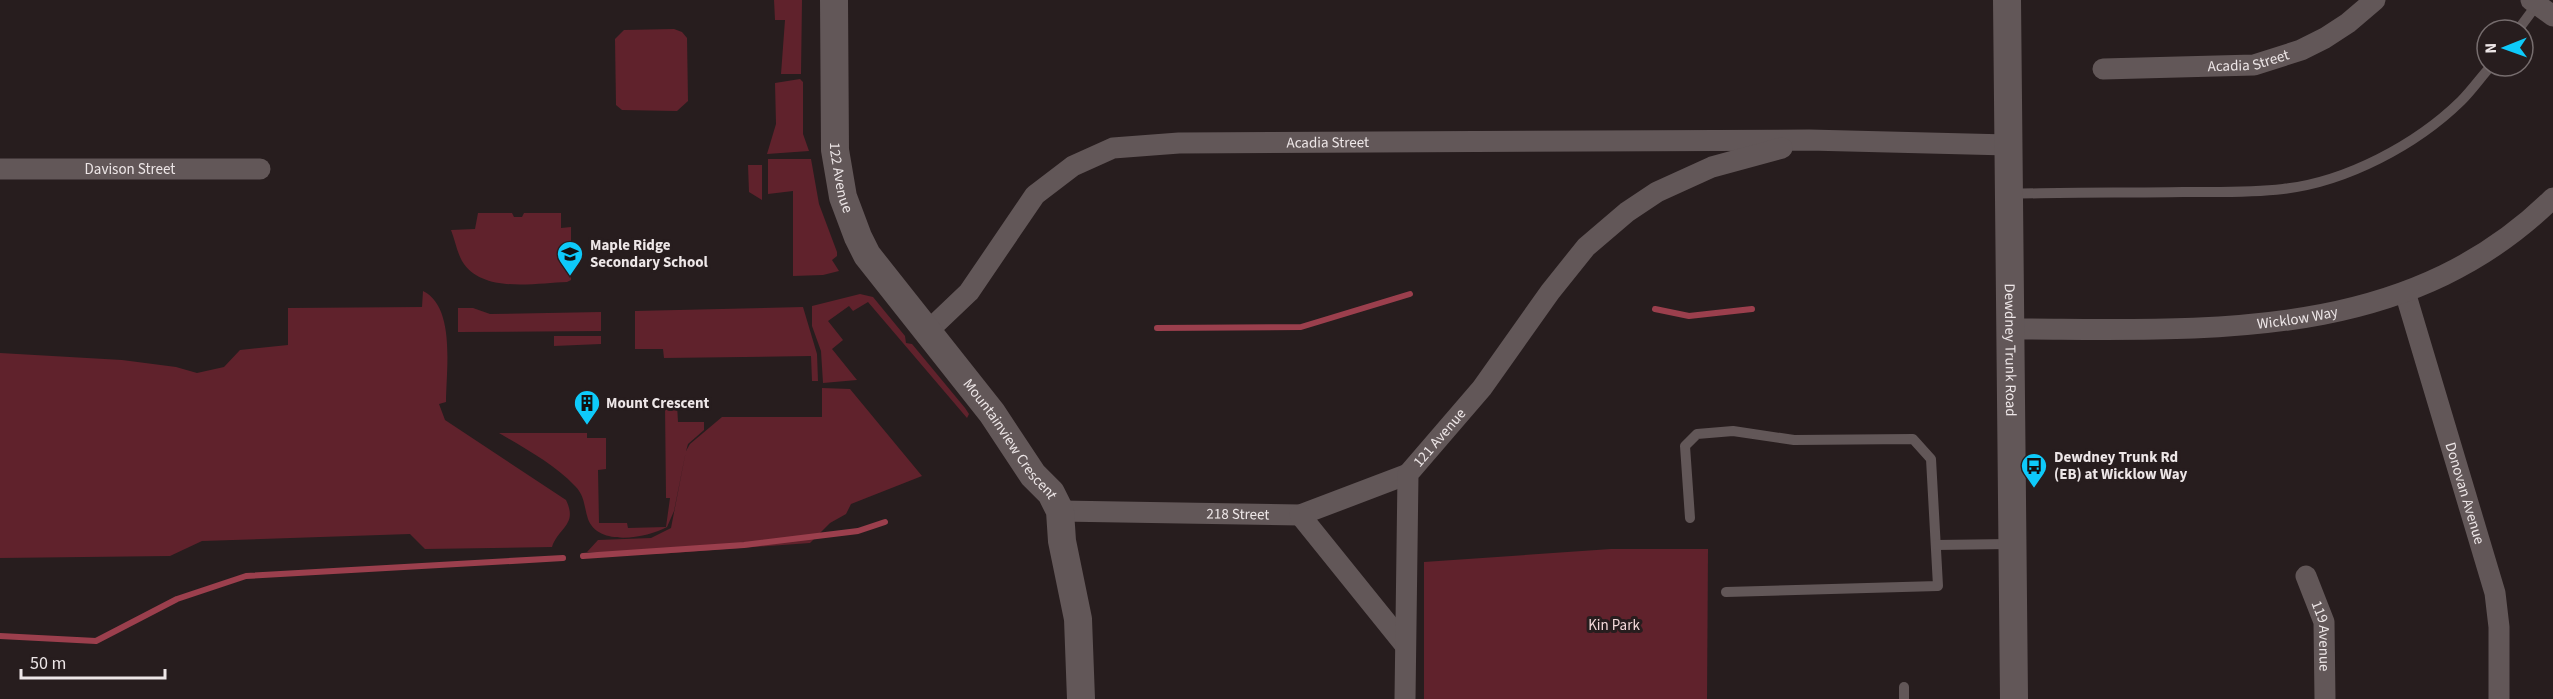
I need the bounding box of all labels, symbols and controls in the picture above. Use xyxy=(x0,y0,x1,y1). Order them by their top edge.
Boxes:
north arrow xyxy=(2475,18,2535,78)
text: N xyxy=(2480,43,2502,54)
street label: Acadia Street xyxy=(2207,44,2292,77)
street label: Acadia Street xyxy=(1286,132,1369,153)
street label: 122 Avenue xyxy=(824,142,859,216)
street label: Davison Street xyxy=(85,159,175,180)
place label: Maple Ridge Secondary School xyxy=(590,235,709,273)
school or university icon: Maple Ridge Secondary School xyxy=(555,239,585,277)
street label: Dewdney Trunk Road xyxy=(1999,283,2022,417)
street label: Wicklow Way xyxy=(2256,301,2340,334)
street label: Mountainview Crescent xyxy=(958,374,1063,503)
building icon: Mount Crescent xyxy=(572,388,602,426)
place label: Mount Crescent xyxy=(606,393,710,414)
street label: 121 Avenue xyxy=(1408,404,1471,472)
street label: Donovan Avenue xyxy=(2440,440,2490,547)
place label: Dewdney Trunk Rd (EB) at Wicklow Way xyxy=(2054,447,2188,485)
bus stop icon: Dewdney Trunk Rd (EB) at Wicklow Way xyxy=(2019,451,2049,489)
street label: 218 Street xyxy=(1206,503,1270,525)
street label: 119 Avenue xyxy=(2306,597,2335,672)
park label: Kin Park xyxy=(1588,615,1640,636)
scale bar xyxy=(21,642,165,680)
text: 50 m xyxy=(30,651,66,676)

